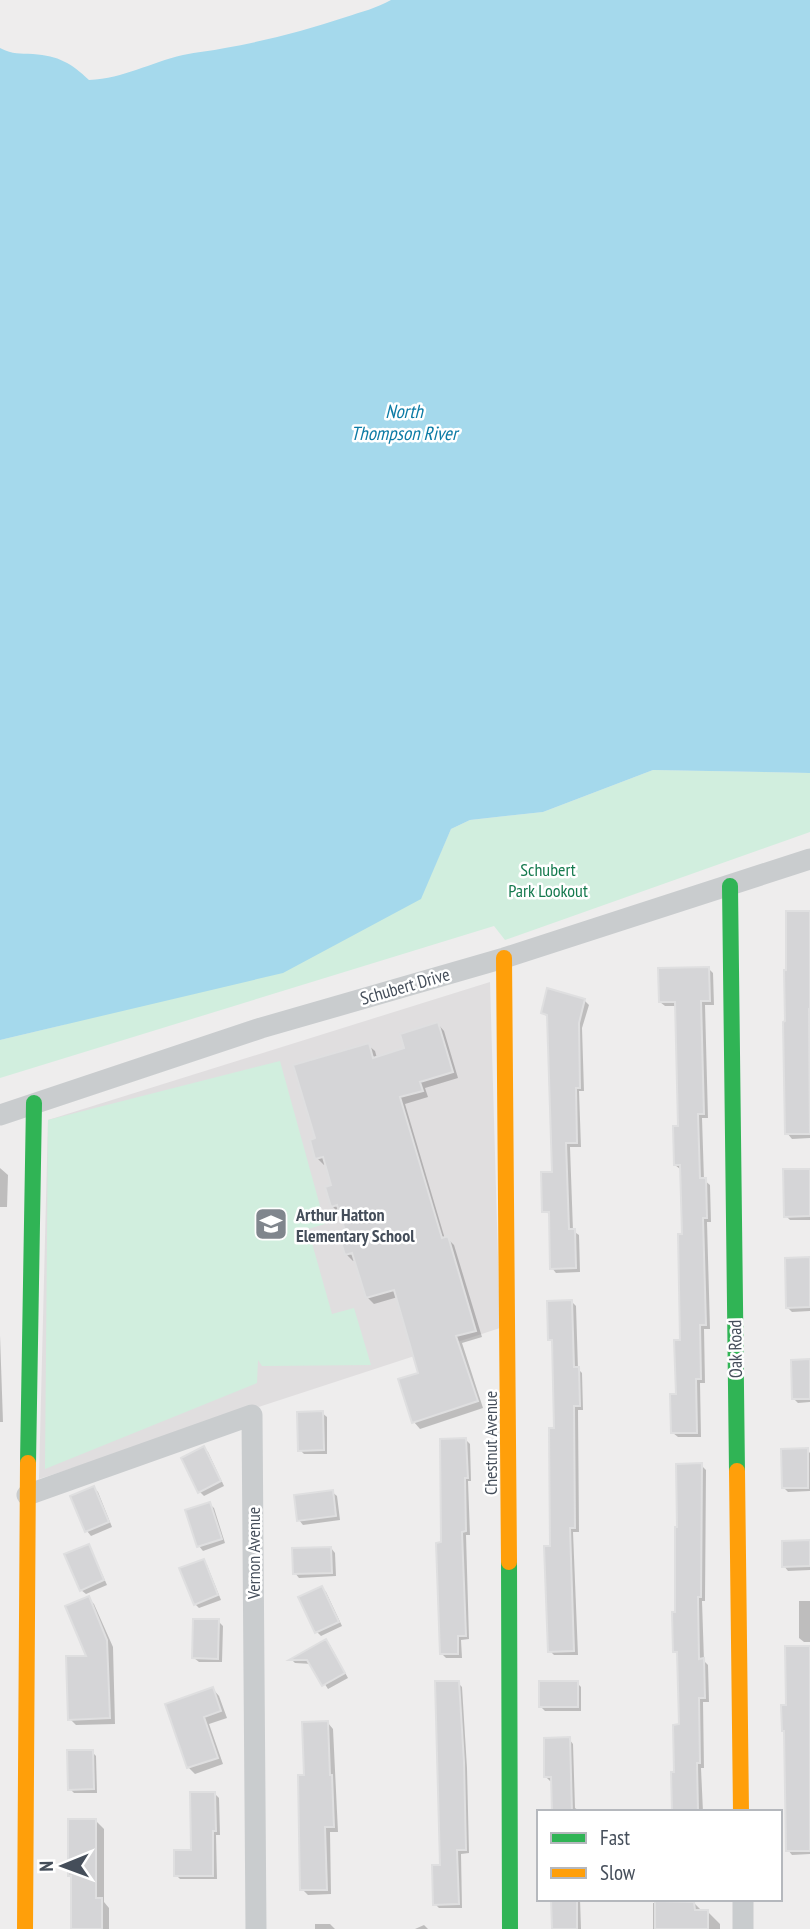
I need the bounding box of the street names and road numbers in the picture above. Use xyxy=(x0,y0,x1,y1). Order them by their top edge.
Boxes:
street label: Schubert Drive xyxy=(358,962,452,1010)
street label: Oak Road xyxy=(723,1320,747,1378)
street label: Chestnut Avenue xyxy=(479,1391,502,1495)
street label: Vernon Avenue xyxy=(242,1507,265,1600)

